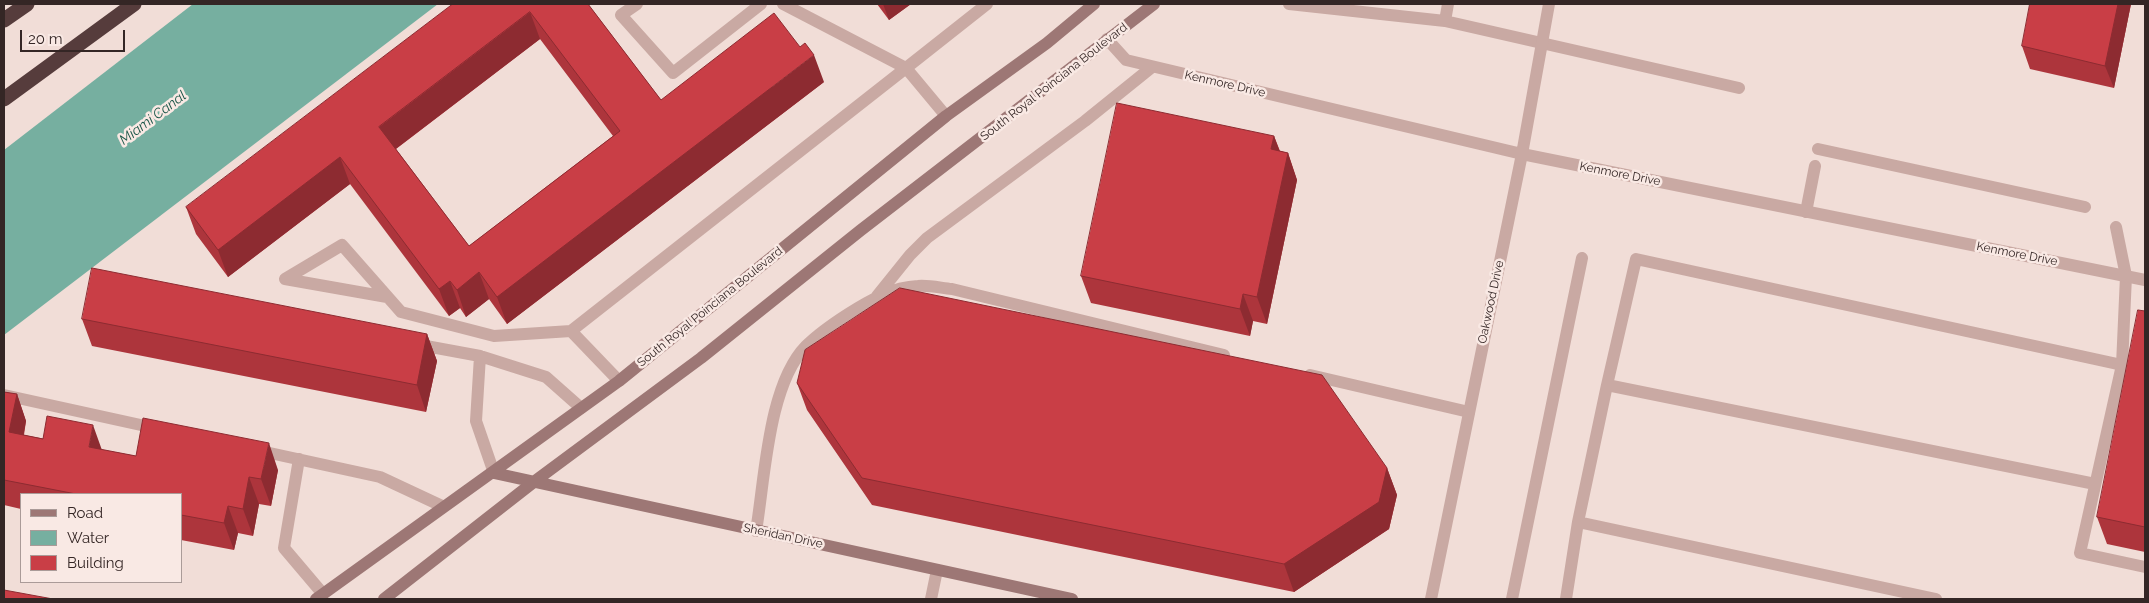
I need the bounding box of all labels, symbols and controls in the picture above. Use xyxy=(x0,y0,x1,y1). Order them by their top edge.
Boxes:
scale bar xyxy=(22,20,128,52)
street label: South Royal Poinciana Boulevard xyxy=(978,20,1130,144)
text: 20 m xyxy=(28,30,63,48)
street label: Kenmore Drive xyxy=(1183,68,1267,100)
water label: Miami Canal xyxy=(116,87,190,149)
street label: Kenmore Drive xyxy=(1578,159,1662,189)
street label: Kenmore Drive xyxy=(1975,239,2059,269)
street label: South Royal Poinciana Boulevard xyxy=(635,244,785,370)
street label: Oakwood Drive xyxy=(1475,259,1507,345)
legend xyxy=(20,493,182,583)
text: Road xyxy=(67,504,103,522)
street label: Sheridan Drive xyxy=(742,521,824,551)
text: Water xyxy=(67,529,109,547)
text: Building xyxy=(67,554,124,572)

